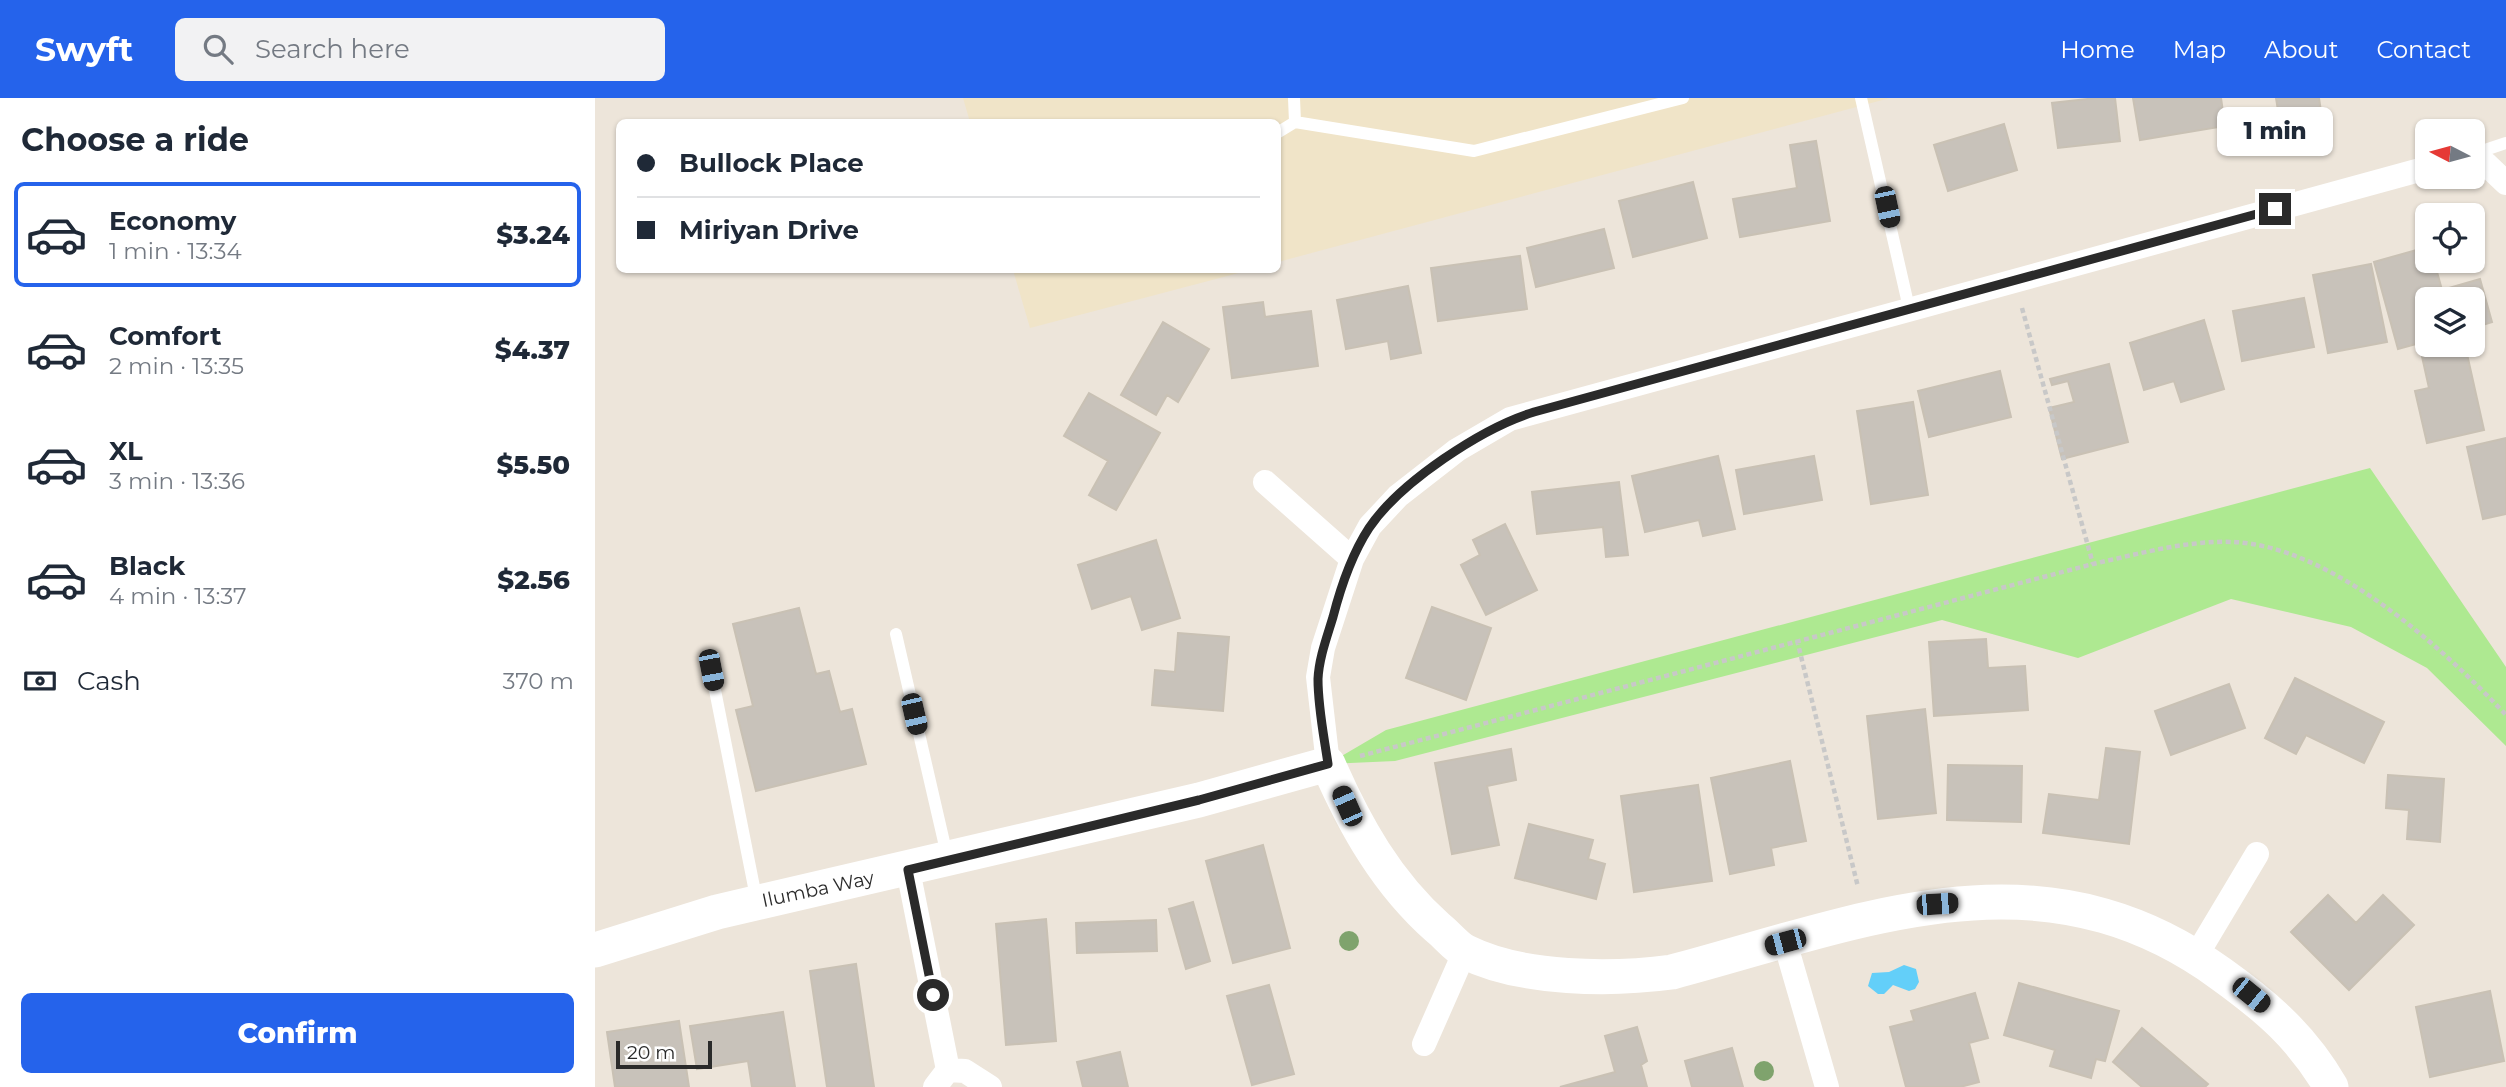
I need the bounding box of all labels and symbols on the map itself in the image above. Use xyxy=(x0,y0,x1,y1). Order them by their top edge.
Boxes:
callout: 1 min xyxy=(2217,108,2333,156)
north arrow xyxy=(2415,119,2485,189)
car xyxy=(1873,184,1902,230)
route end xyxy=(2259,193,2291,225)
car xyxy=(697,647,726,693)
car xyxy=(900,691,929,737)
car xyxy=(1329,783,1366,829)
street label: Ilumba Way xyxy=(760,866,877,912)
car xyxy=(1916,892,1959,916)
car xyxy=(1762,926,1809,958)
car xyxy=(2229,974,2274,1016)
route start xyxy=(917,979,949,1011)
scale bar xyxy=(616,1038,712,1070)

